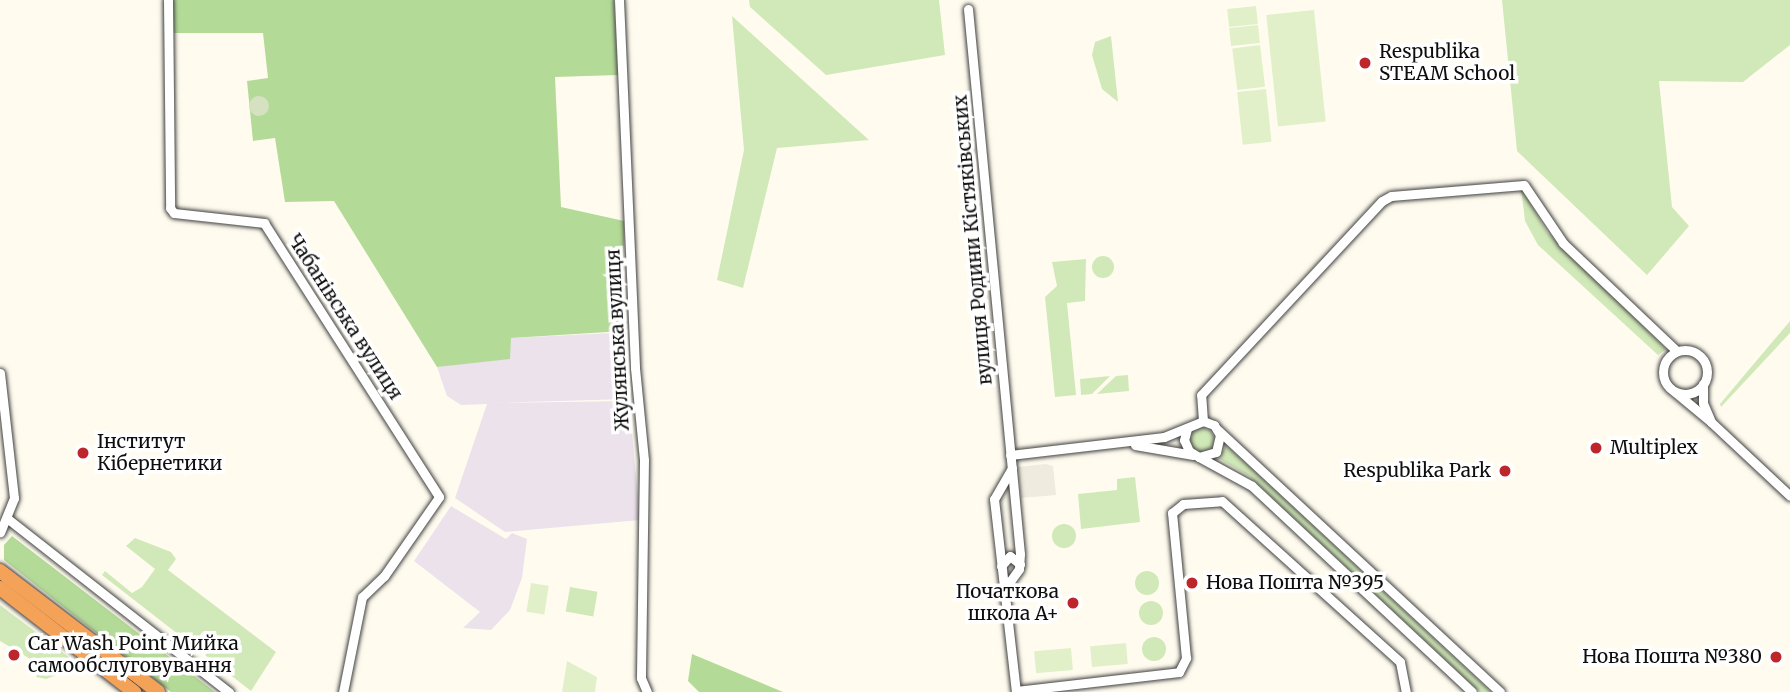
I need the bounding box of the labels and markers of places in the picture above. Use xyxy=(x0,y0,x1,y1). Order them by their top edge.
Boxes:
place label: Respublika STEAM School xyxy=(1379,41,1515,85)
marker: Respublika STEAM School xyxy=(1357,55,1373,71)
place label: Інститут Кібернетики xyxy=(97,431,222,475)
place label: Multiplex xyxy=(1610,437,1698,459)
marker: Multiplex xyxy=(1588,440,1604,456)
marker: Інститут Кібернетики xyxy=(75,445,91,461)
place label: Respublika Park xyxy=(1343,460,1491,482)
marker: Respublika Park xyxy=(1497,463,1513,479)
place label: Нова Пошта №395 xyxy=(1206,572,1384,594)
marker: Нова Пошта №395 xyxy=(1184,575,1200,591)
place label: Початкова школа А+ xyxy=(956,581,1059,625)
marker: Початкова школа А+ xyxy=(1065,595,1081,611)
place label: Car Wash Point Мийка самообслуговування xyxy=(28,633,239,677)
place label: Нова Пошта №380 xyxy=(1582,646,1762,668)
marker: Car Wash Point Мийка самообслуговування xyxy=(6,647,22,663)
marker: Нова Пошта №380 xyxy=(1768,649,1784,665)

